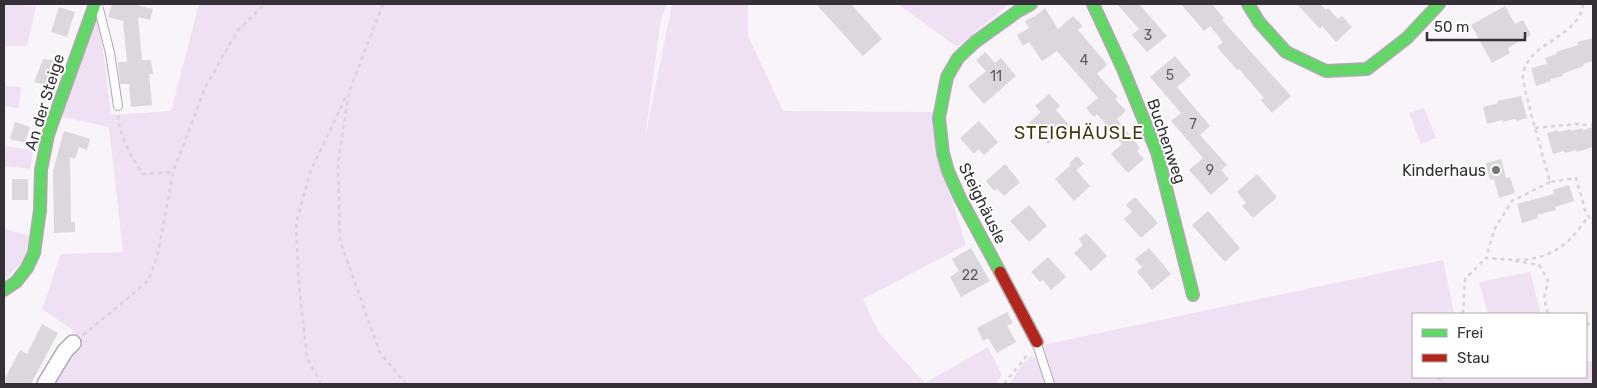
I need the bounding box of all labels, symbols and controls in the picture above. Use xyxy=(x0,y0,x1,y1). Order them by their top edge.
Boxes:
scale bar xyxy=(1427,10,1524,42)
text: 50 m xyxy=(1434,18,1469,36)
house number: 3 xyxy=(1144,27,1152,44)
street label: An der Steige xyxy=(21,52,68,153)
house number: 4 xyxy=(1080,52,1089,69)
house number: 5 xyxy=(1166,67,1174,84)
house number: 11 xyxy=(990,68,1002,85)
street label: Buchenweg xyxy=(1143,96,1190,186)
house number: 7 xyxy=(1189,116,1197,133)
district label: STEIGHÄUSLE xyxy=(1014,122,1144,144)
street label: Steighäusle xyxy=(955,160,1010,247)
place label: Kinderhaus xyxy=(1402,161,1486,180)
house number: 9 xyxy=(1206,162,1214,179)
marker: Kinderhaus xyxy=(1490,164,1502,176)
house number: 22 xyxy=(962,267,978,284)
legend xyxy=(1412,313,1587,378)
text: Frei xyxy=(1457,324,1483,342)
text: Stau xyxy=(1457,349,1490,367)

